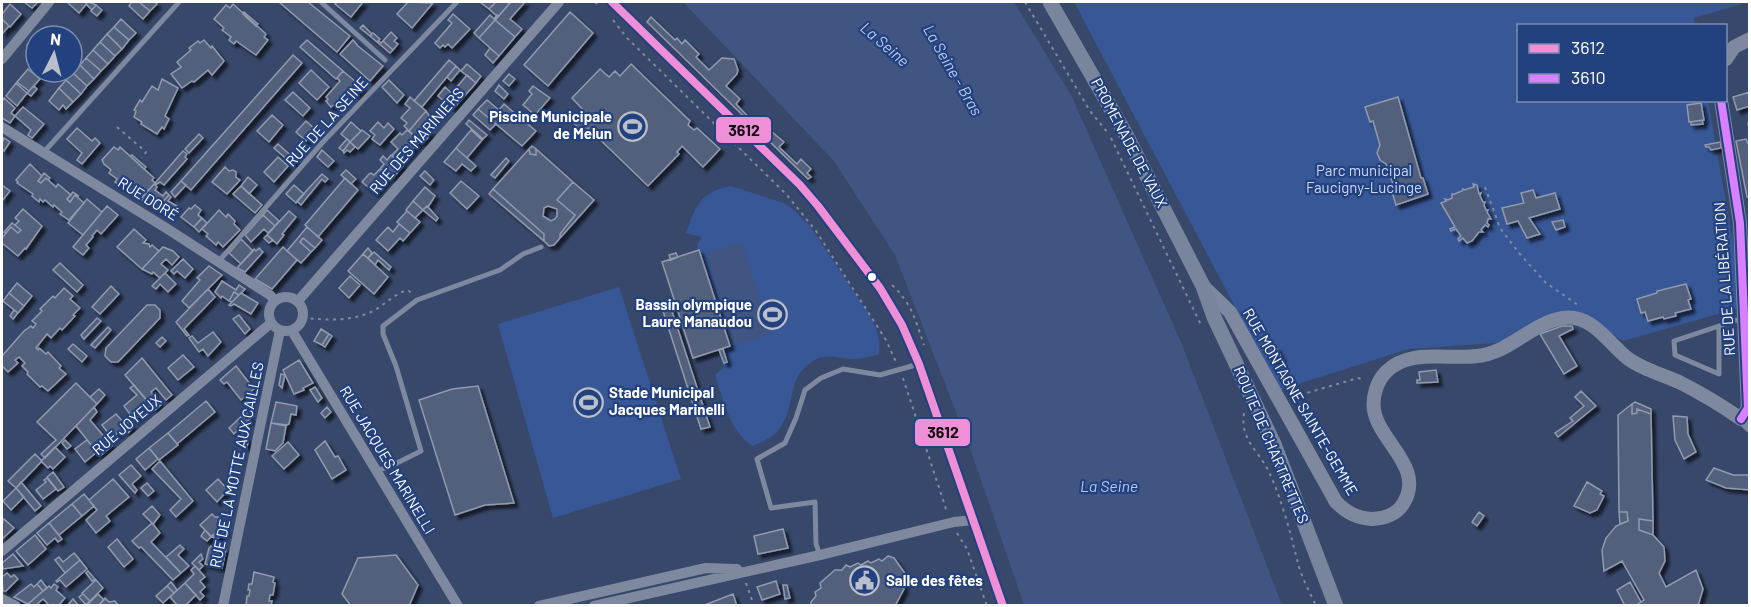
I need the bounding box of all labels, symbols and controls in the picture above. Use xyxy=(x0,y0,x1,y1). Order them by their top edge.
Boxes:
water label: La Seine xyxy=(857,17,914,70)
water label: La Seine - Bras xyxy=(920,21,987,119)
north arrow xyxy=(24,24,84,84)
legend xyxy=(1517,24,1727,102)
text: N xyxy=(49,29,62,49)
text: 3612 xyxy=(1571,36,1605,58)
text: 3610 xyxy=(1571,66,1606,88)
street label: RUE DE LA SEINE xyxy=(281,73,371,170)
street label: PROMENADE DE VAUX xyxy=(1088,75,1172,211)
street label: RUE DES MARINIERS xyxy=(365,83,467,197)
place label: Piscine Municipale de Melun xyxy=(489,107,612,142)
sports icon: Piscine Municipale de Melun xyxy=(617,110,649,142)
line badge: 3612 xyxy=(715,116,772,144)
text: 3612 xyxy=(728,120,760,139)
park label: Parc municipal Faucigny-Lucinge xyxy=(1306,161,1422,196)
street label: RUE DORÉ xyxy=(115,173,182,224)
street label: RUE DE LA LIBÉRATION xyxy=(1710,202,1738,357)
unlabelled marker xyxy=(866,271,878,283)
place label: Bassin olympique Laure Manaudou xyxy=(636,295,752,330)
sports icon: Bassin olympique Laure Manaudou xyxy=(757,298,789,330)
street label: RUE MONTAGNE SAINTE-GEMME xyxy=(1240,305,1362,498)
street label: RUE DE LA MOTTE AUX CAILLES xyxy=(205,360,267,569)
street label: ROUTE DE CHARTRETTES xyxy=(1231,363,1313,526)
street label: RUE JACQUES MARINELLI xyxy=(336,382,439,537)
place label: Stade Municipal Jacques Marinelli xyxy=(609,383,725,418)
sports icon: Stade Municipal Jacques Marinelli xyxy=(572,386,604,418)
street label: RUE JOYEUX xyxy=(88,390,165,458)
line badge: 3612 xyxy=(914,418,971,447)
text: 3612 xyxy=(927,422,959,441)
water label: La Seine xyxy=(1080,476,1138,495)
public building icon: Salle des fêtes xyxy=(849,565,881,597)
place label: Salle des fêtes xyxy=(886,571,983,589)

